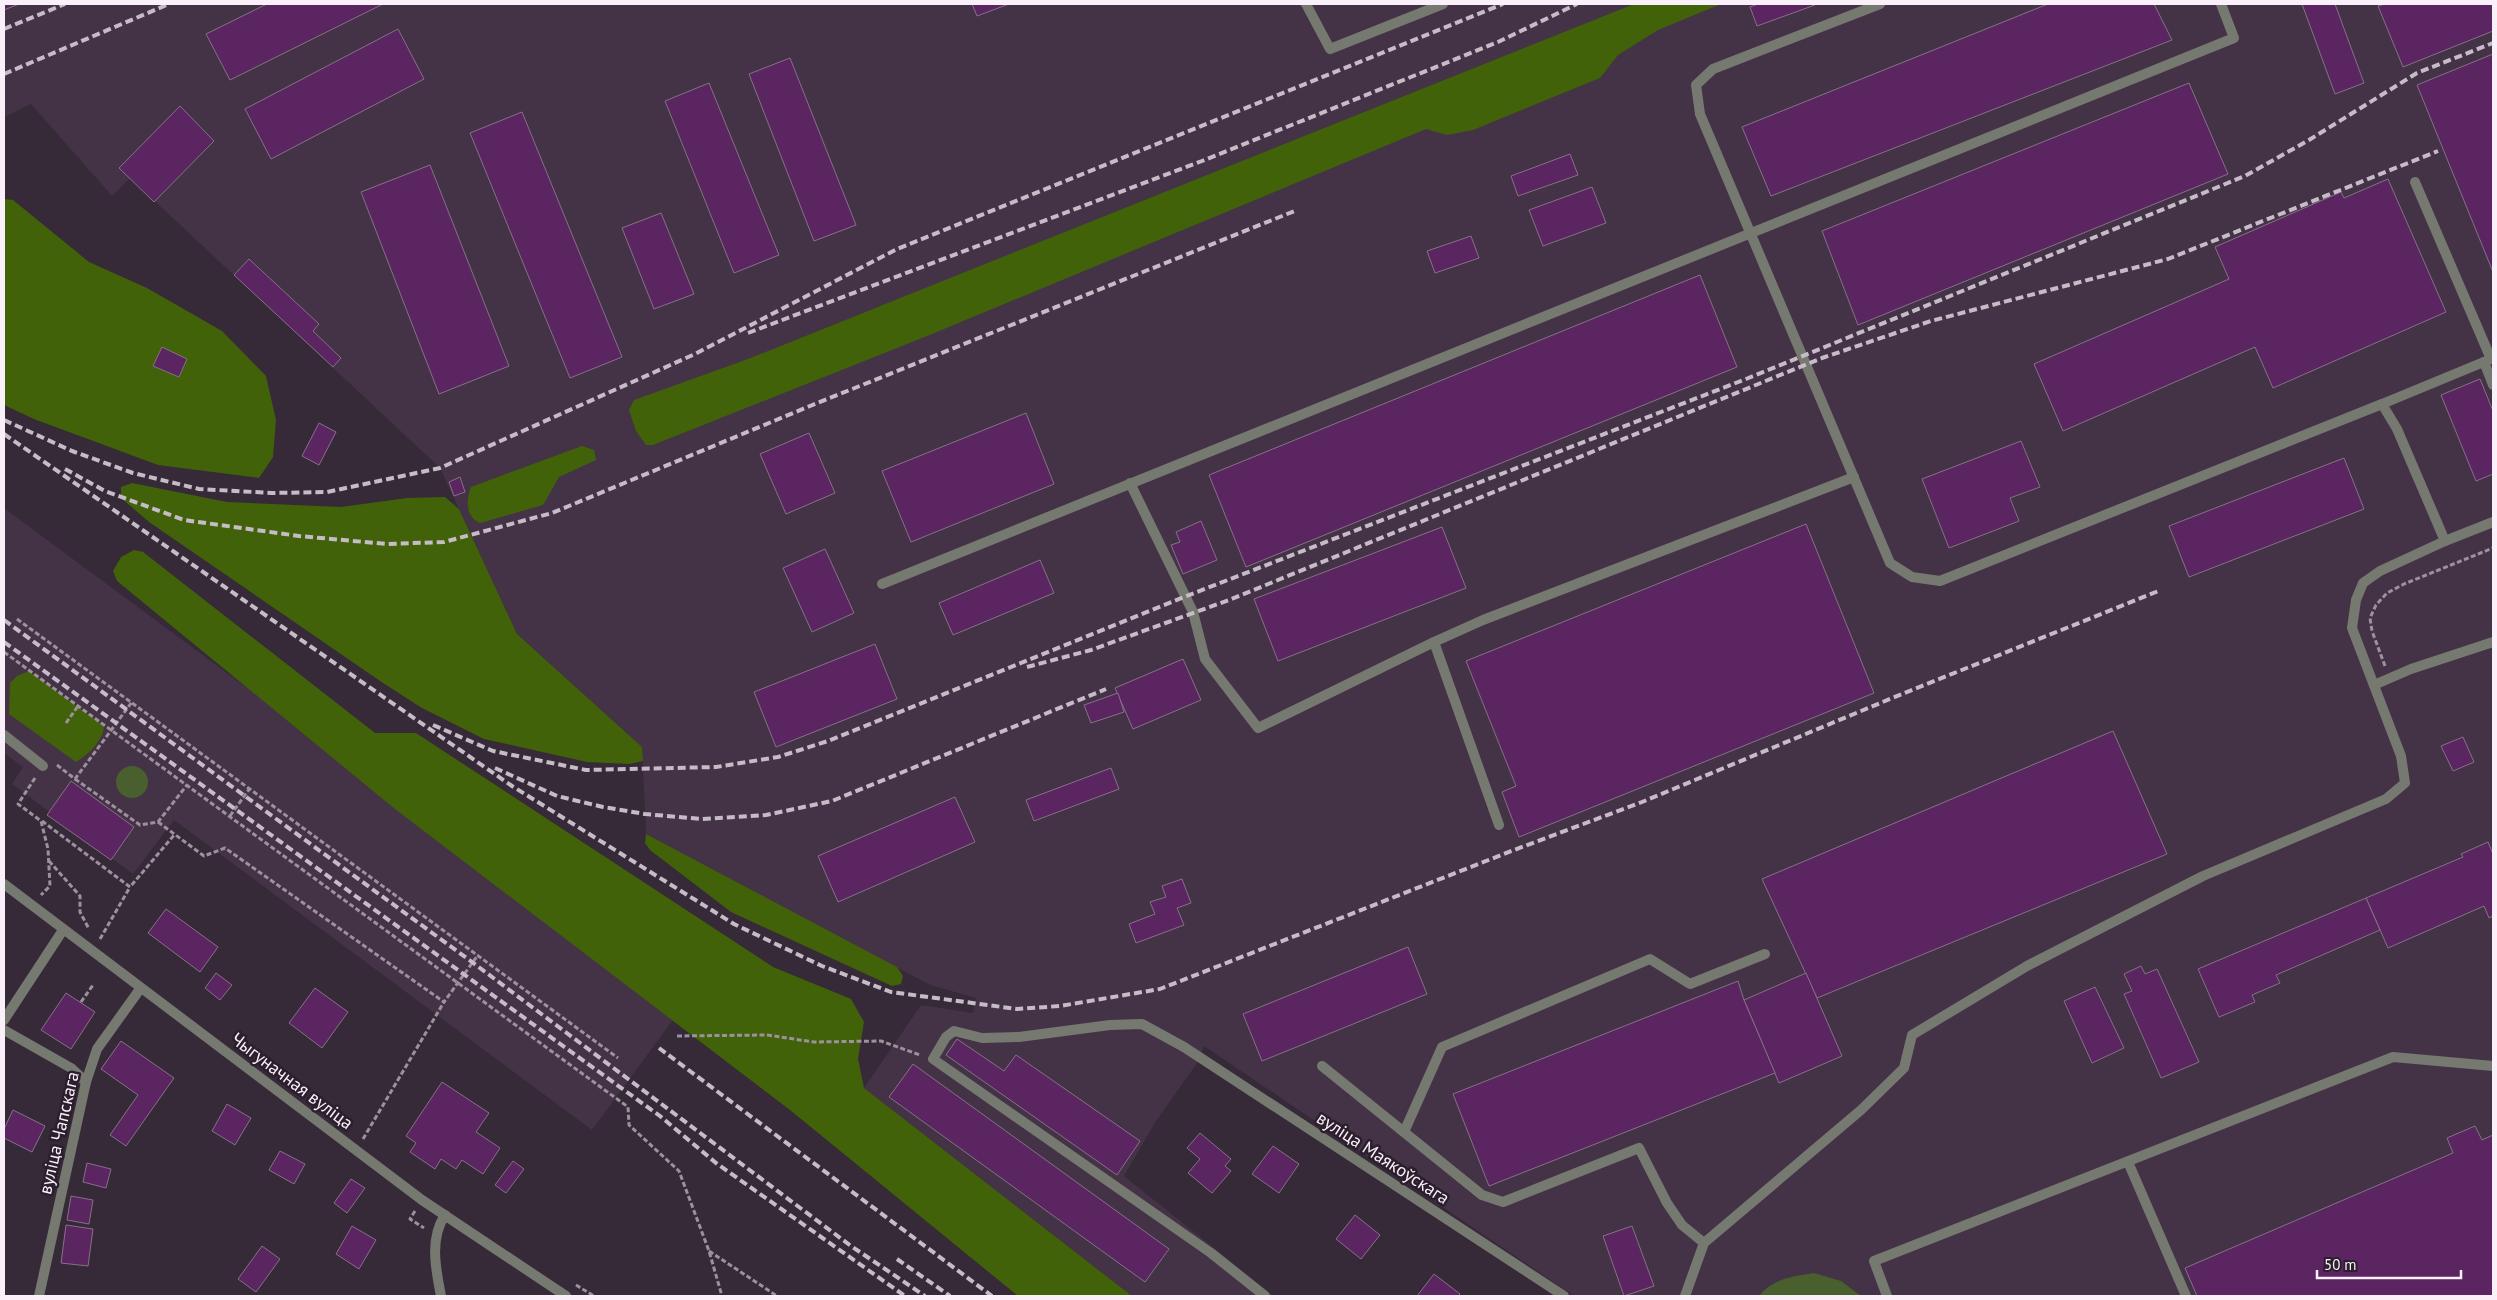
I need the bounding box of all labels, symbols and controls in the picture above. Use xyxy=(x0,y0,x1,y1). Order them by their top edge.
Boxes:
street label: Чыгуначная вуліца xyxy=(227,1027,358,1134)
street label: вуліца Чапскага xyxy=(33,1069,84,1197)
street label: вуліца Маякоўскага xyxy=(1313,1106,1454,1209)
scale bar xyxy=(2317,1248,2461,1280)
text: 50 m xyxy=(2324,1255,2357,1274)

